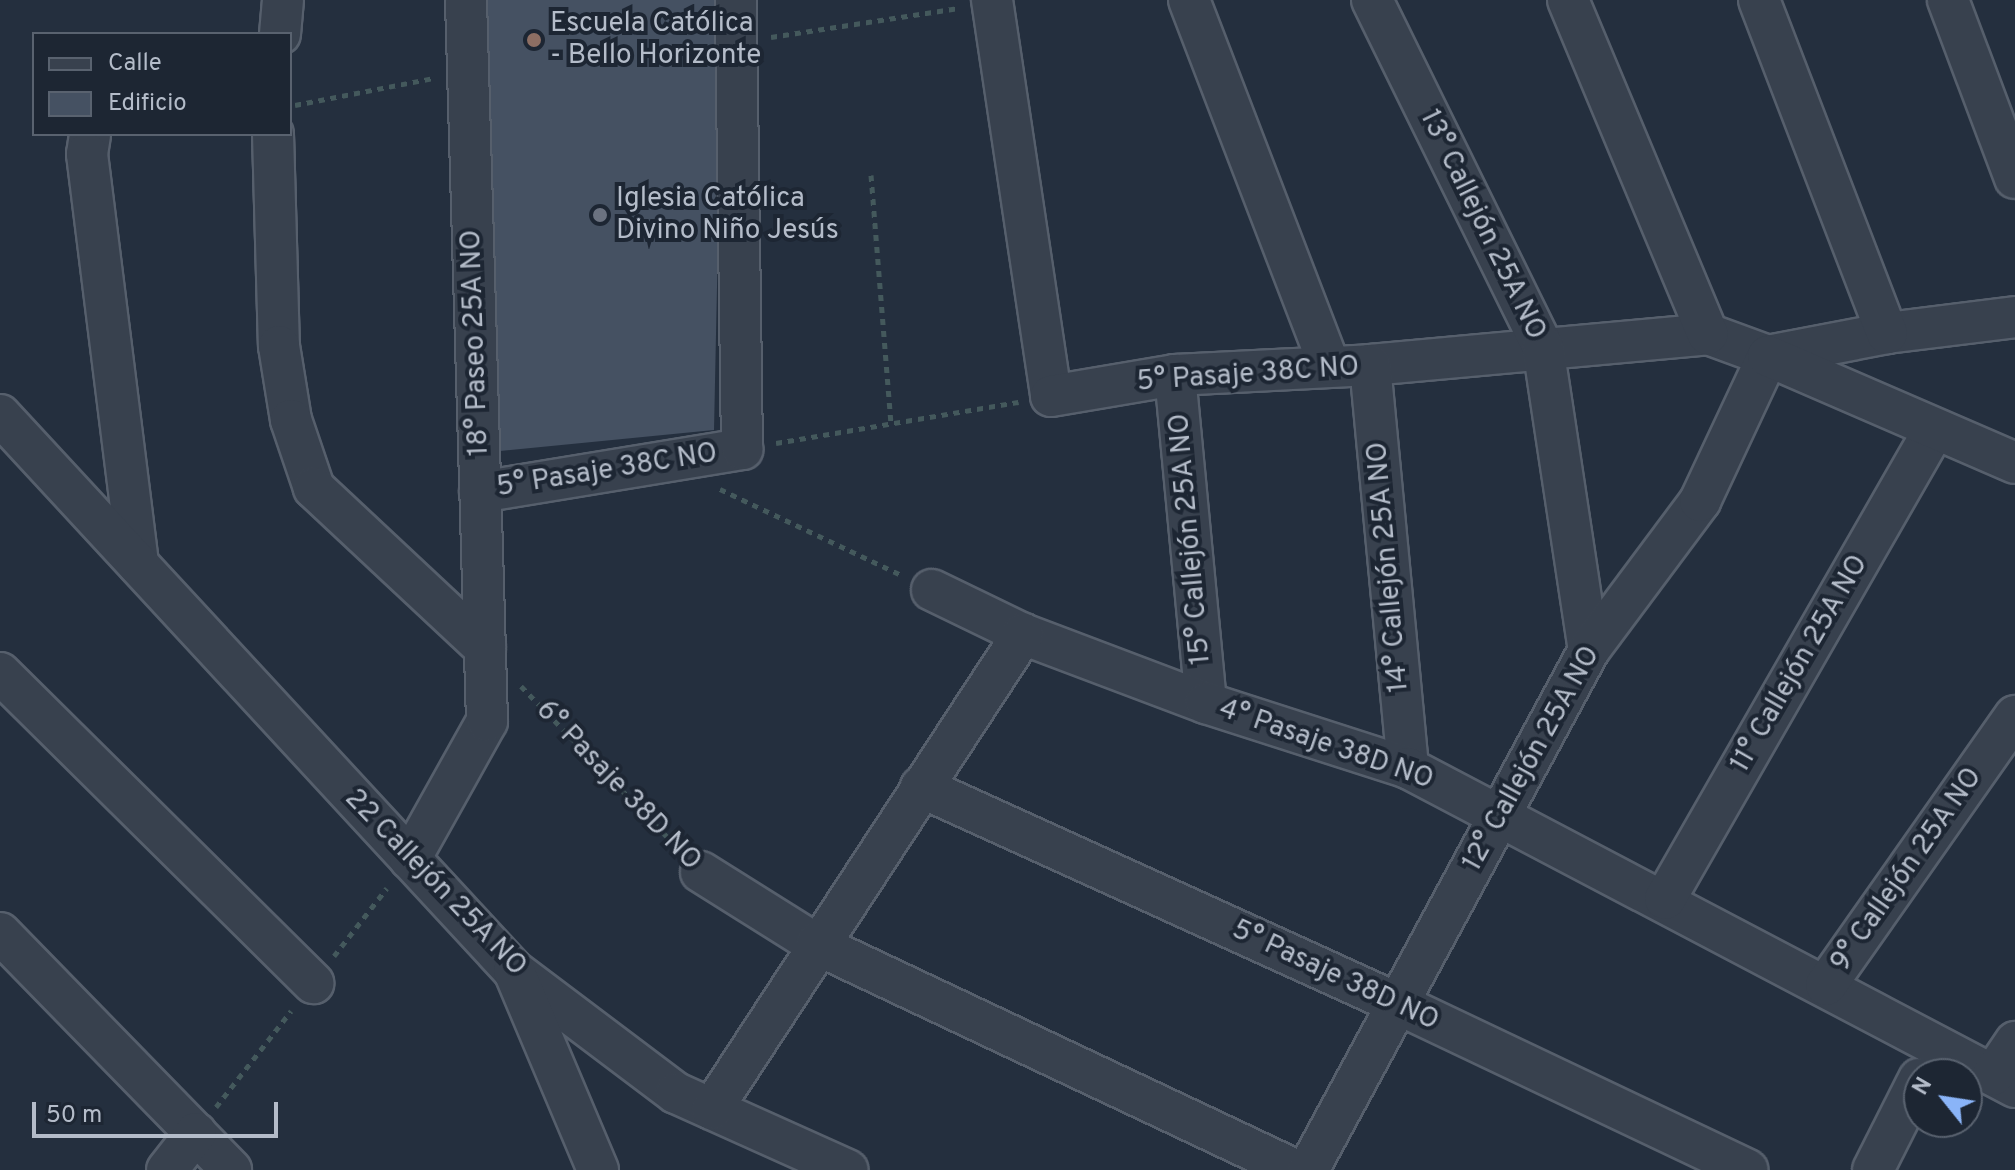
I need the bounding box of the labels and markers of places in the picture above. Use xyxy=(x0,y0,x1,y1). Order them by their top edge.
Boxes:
place label: Escuela Católica - Bello Horizonte xyxy=(550,7,761,73)
marker: Escuela Católica - Bello Horizonte xyxy=(525,31,543,49)
place label: Iglesia Católica Divino Niño Jesús xyxy=(616,182,839,248)
marker: Iglesia Católica Divino Niño Jesús xyxy=(591,206,609,224)

